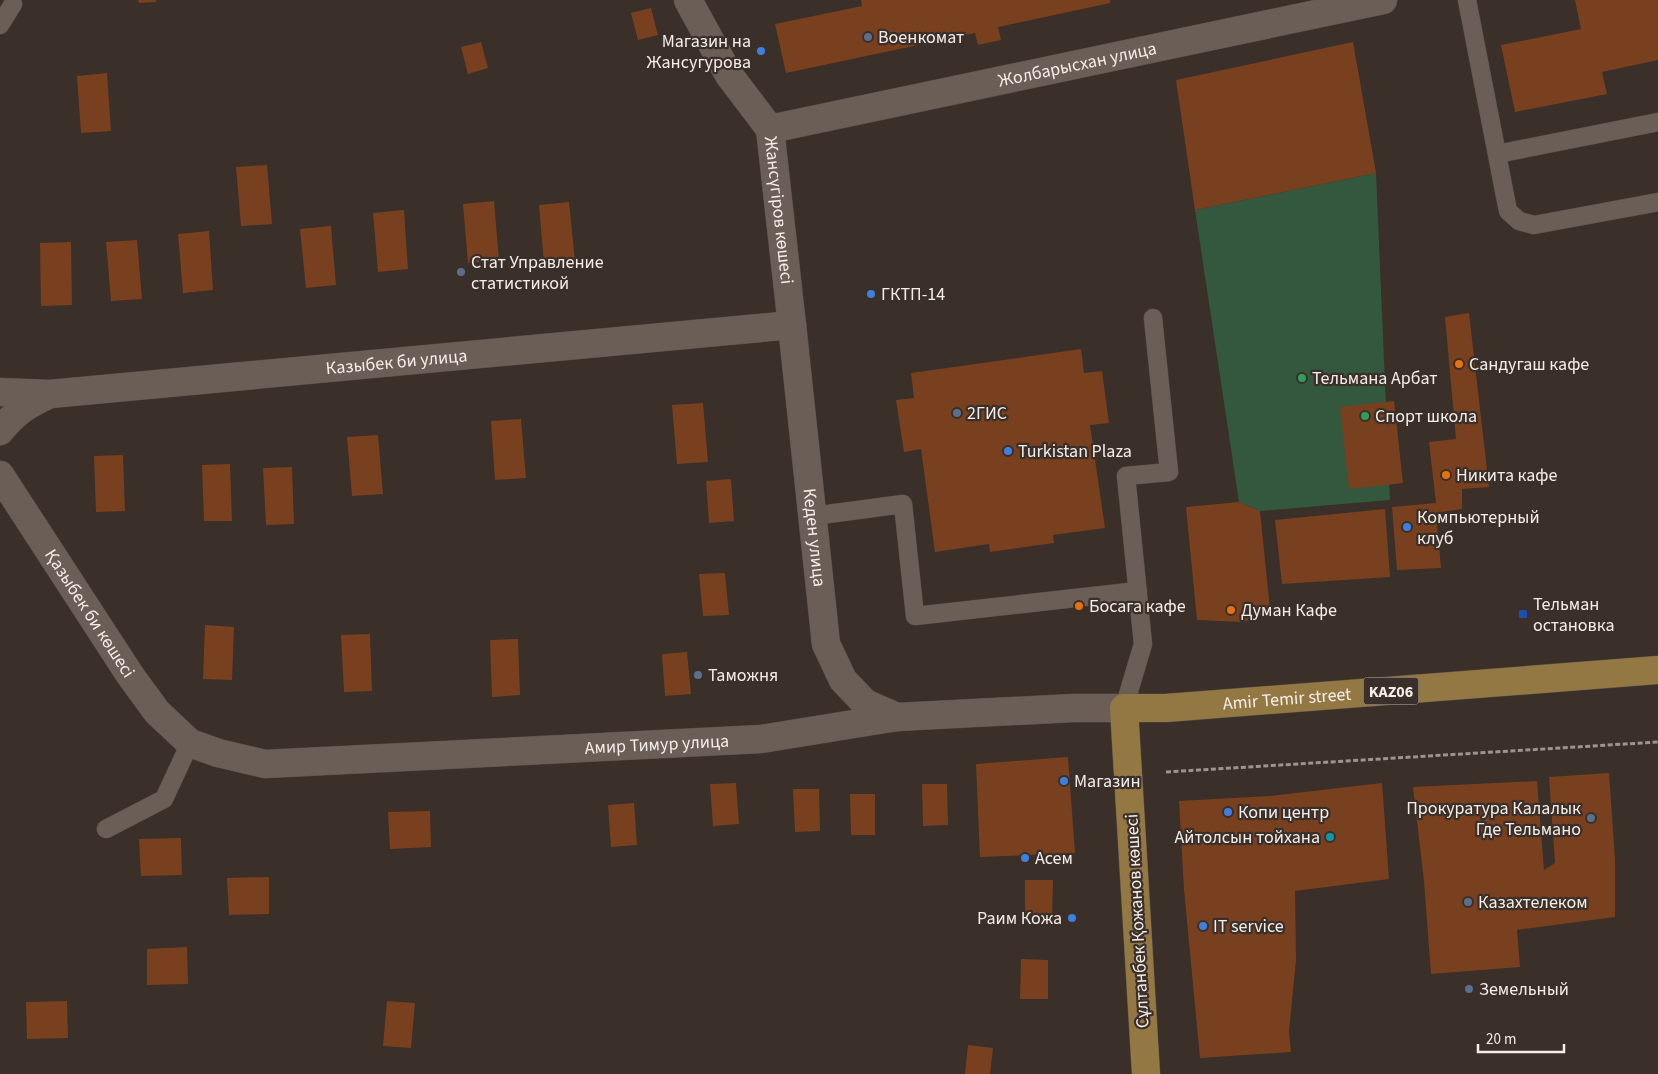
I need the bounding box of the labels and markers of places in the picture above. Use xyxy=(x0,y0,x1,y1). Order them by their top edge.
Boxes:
place label: Военкомат xyxy=(878,25,964,50)
place label: Магазин на Жансугурова xyxy=(647,29,751,75)
marker: Военкомат xyxy=(862,31,874,43)
marker: Магазин на Жансугурова xyxy=(755,45,767,57)
place label: Стат Управление статистикой xyxy=(471,250,604,296)
marker: Стат Управление статистикой xyxy=(455,266,467,278)
place label: ГКТП-14 xyxy=(881,282,945,307)
marker: ГКТП-14 xyxy=(865,288,877,300)
place label: Сандугаш кафе xyxy=(1469,352,1589,377)
marker: Сандугаш кафе xyxy=(1453,358,1465,370)
place label: Тельмана Арбат xyxy=(1312,366,1438,391)
marker: Тельмана Арбат xyxy=(1296,372,1308,384)
place label: 2ГИС xyxy=(967,401,1007,426)
place label: Спорт школа xyxy=(1375,404,1477,429)
marker: 2ГИС xyxy=(951,407,963,419)
marker: Спорт школа xyxy=(1359,410,1371,422)
place label: Turkistan Plaza xyxy=(1018,439,1132,464)
marker: Turkistan Plaza xyxy=(1002,445,1014,457)
place label: Никита кафе xyxy=(1456,463,1558,488)
marker: Никита кафе xyxy=(1440,469,1452,481)
place label: Компьютерный клуб xyxy=(1417,505,1540,551)
marker: Компьютерный клуб xyxy=(1401,521,1413,533)
place label: Тельман остановка xyxy=(1533,592,1615,638)
place label: Босага кафе xyxy=(1089,594,1186,619)
place label: Думан Кафе xyxy=(1241,598,1337,623)
marker: Босага кафе xyxy=(1073,600,1085,612)
marker: Думан Кафе xyxy=(1225,604,1237,616)
marker: Тельман остановка xyxy=(1517,608,1529,620)
place label: Таможня xyxy=(708,663,778,688)
marker: Таможня xyxy=(692,669,704,681)
place label: Магазин xyxy=(1074,769,1141,794)
marker: Магазин xyxy=(1058,775,1070,787)
place label: Прокуратура Калалык Где Тельмано xyxy=(1406,796,1581,842)
place label: Копи центр xyxy=(1238,800,1329,825)
marker: Копи центр xyxy=(1222,806,1234,818)
marker: Прокуратура Калалык Где Тельмано xyxy=(1585,812,1597,824)
place label: Айтолсын тойхана xyxy=(1175,825,1320,850)
marker: Айтолсын тойхана xyxy=(1324,831,1336,843)
place label: Асем xyxy=(1035,846,1073,871)
marker: Асем xyxy=(1019,852,1031,864)
place label: Казахтелеком xyxy=(1478,890,1588,915)
marker: Казахтелеком xyxy=(1462,896,1474,908)
place label: Раим Кожа xyxy=(977,906,1062,931)
marker: Раим Кожа xyxy=(1066,912,1078,924)
place label: IT service xyxy=(1213,914,1284,939)
marker: IT service xyxy=(1197,920,1209,932)
place label: Земельный xyxy=(1479,977,1569,1002)
marker: Земельный xyxy=(1463,983,1475,995)

